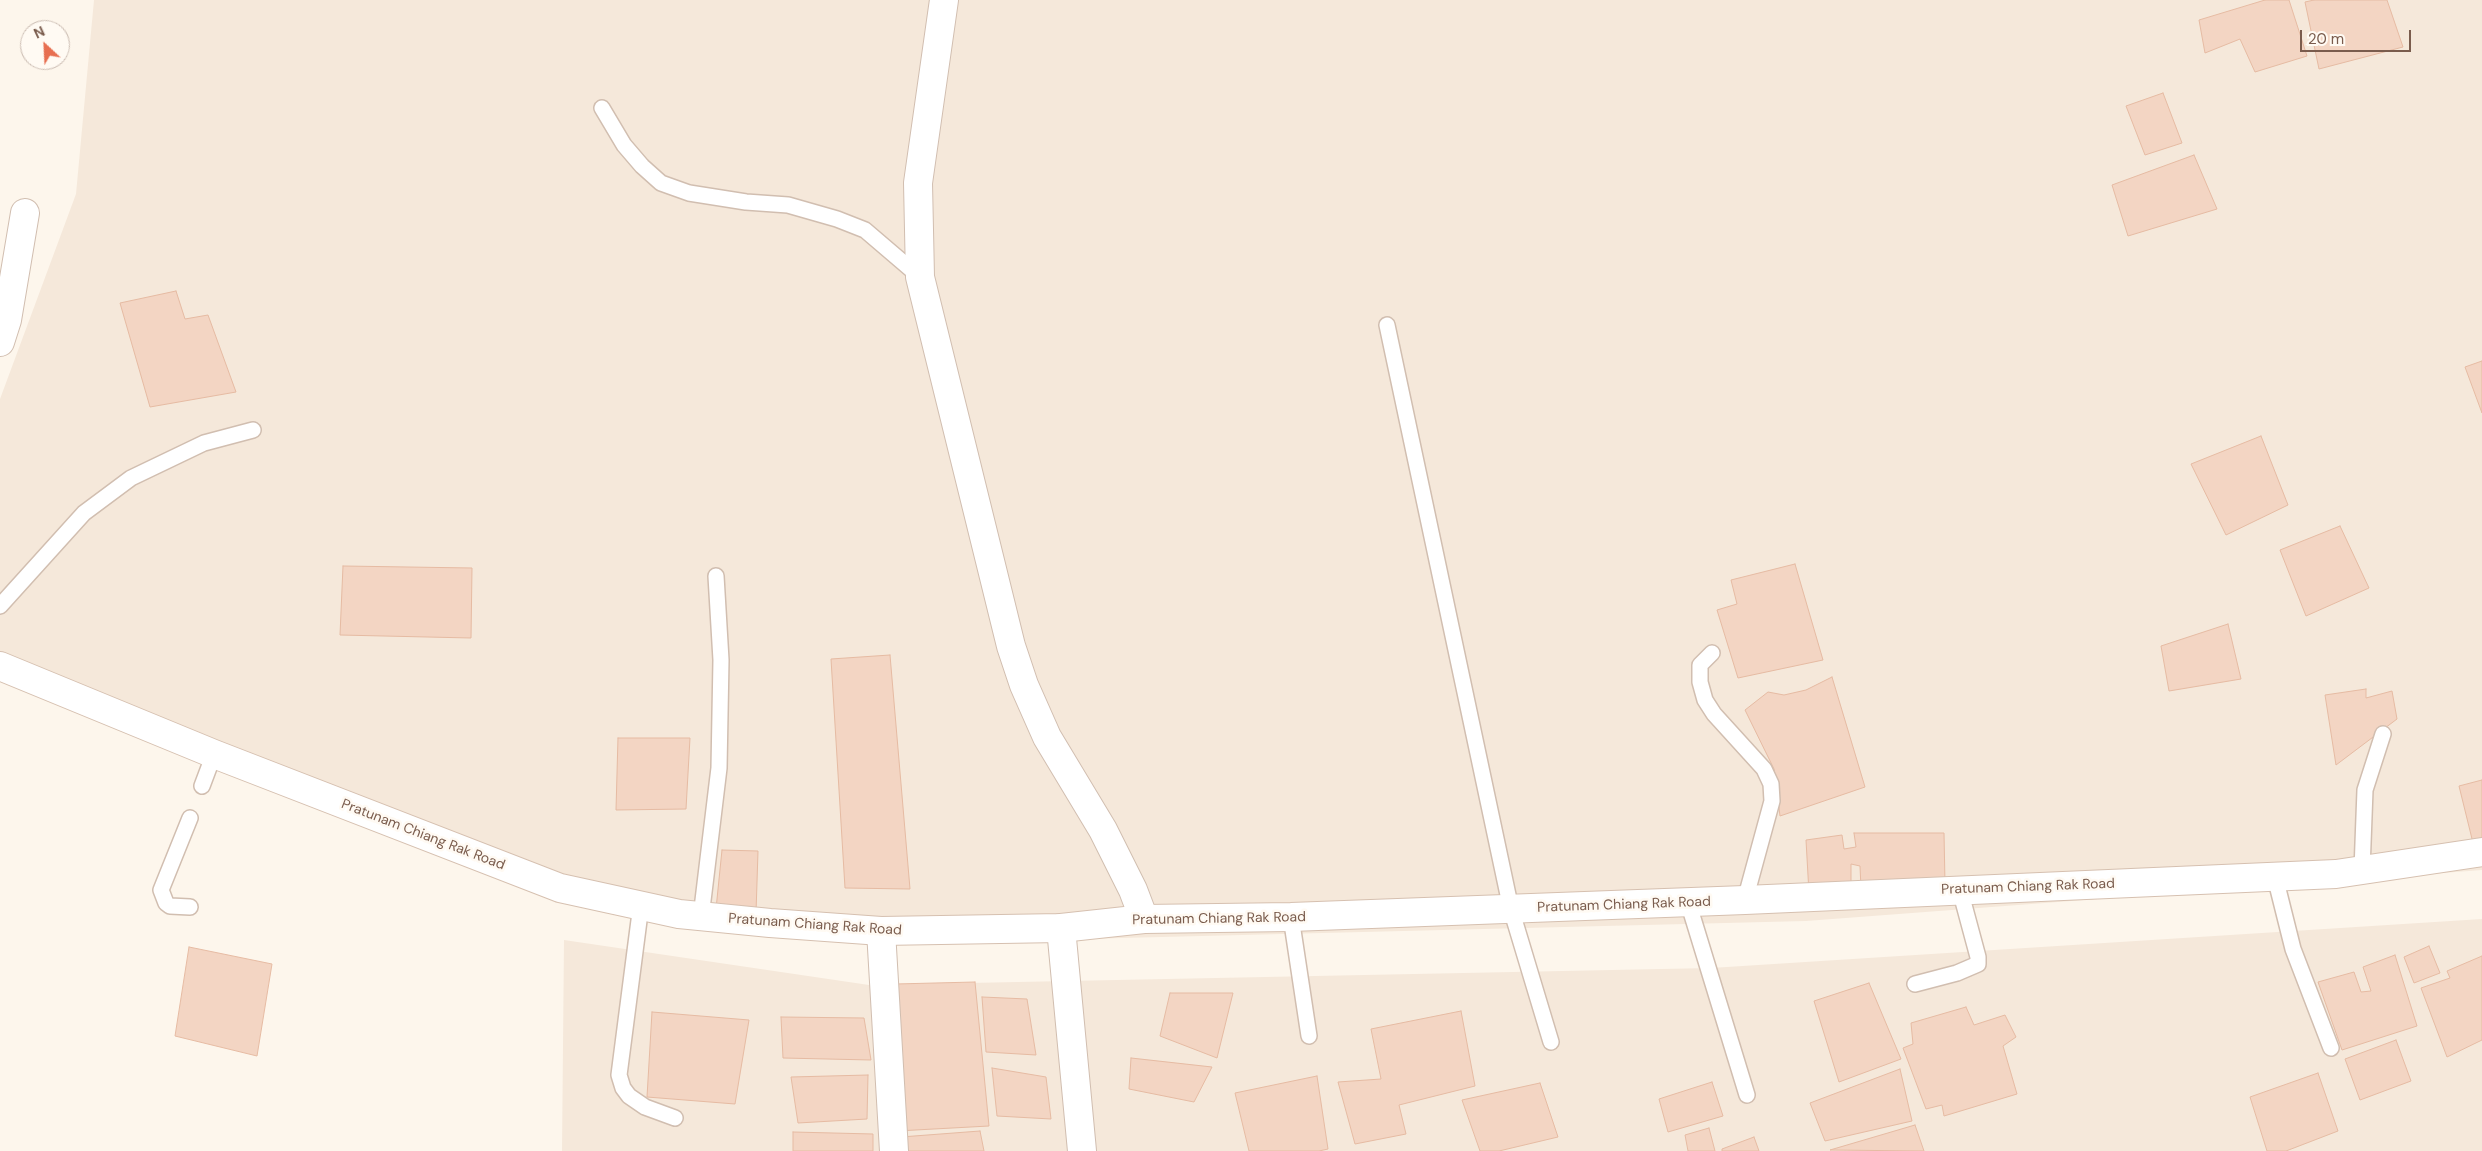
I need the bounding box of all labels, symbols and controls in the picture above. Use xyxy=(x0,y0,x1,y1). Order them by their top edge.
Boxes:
north arrow xyxy=(20,20,70,70)
scale bar xyxy=(2302,20,2413,52)
text: N xyxy=(31,22,48,43)
text: 20 m xyxy=(2308,29,2344,49)
street label: Pratunam Chiang Rak Road xyxy=(339,796,507,874)
street label: Pratunam Chiang Rak Road xyxy=(1941,876,2115,898)
street label: Pratunam Chiang Rak Road xyxy=(1537,894,1711,916)
street label: Pratunam Chiang Rak Road xyxy=(1132,909,1306,929)
street label: Pratunam Chiang Rak Road xyxy=(728,911,902,939)

